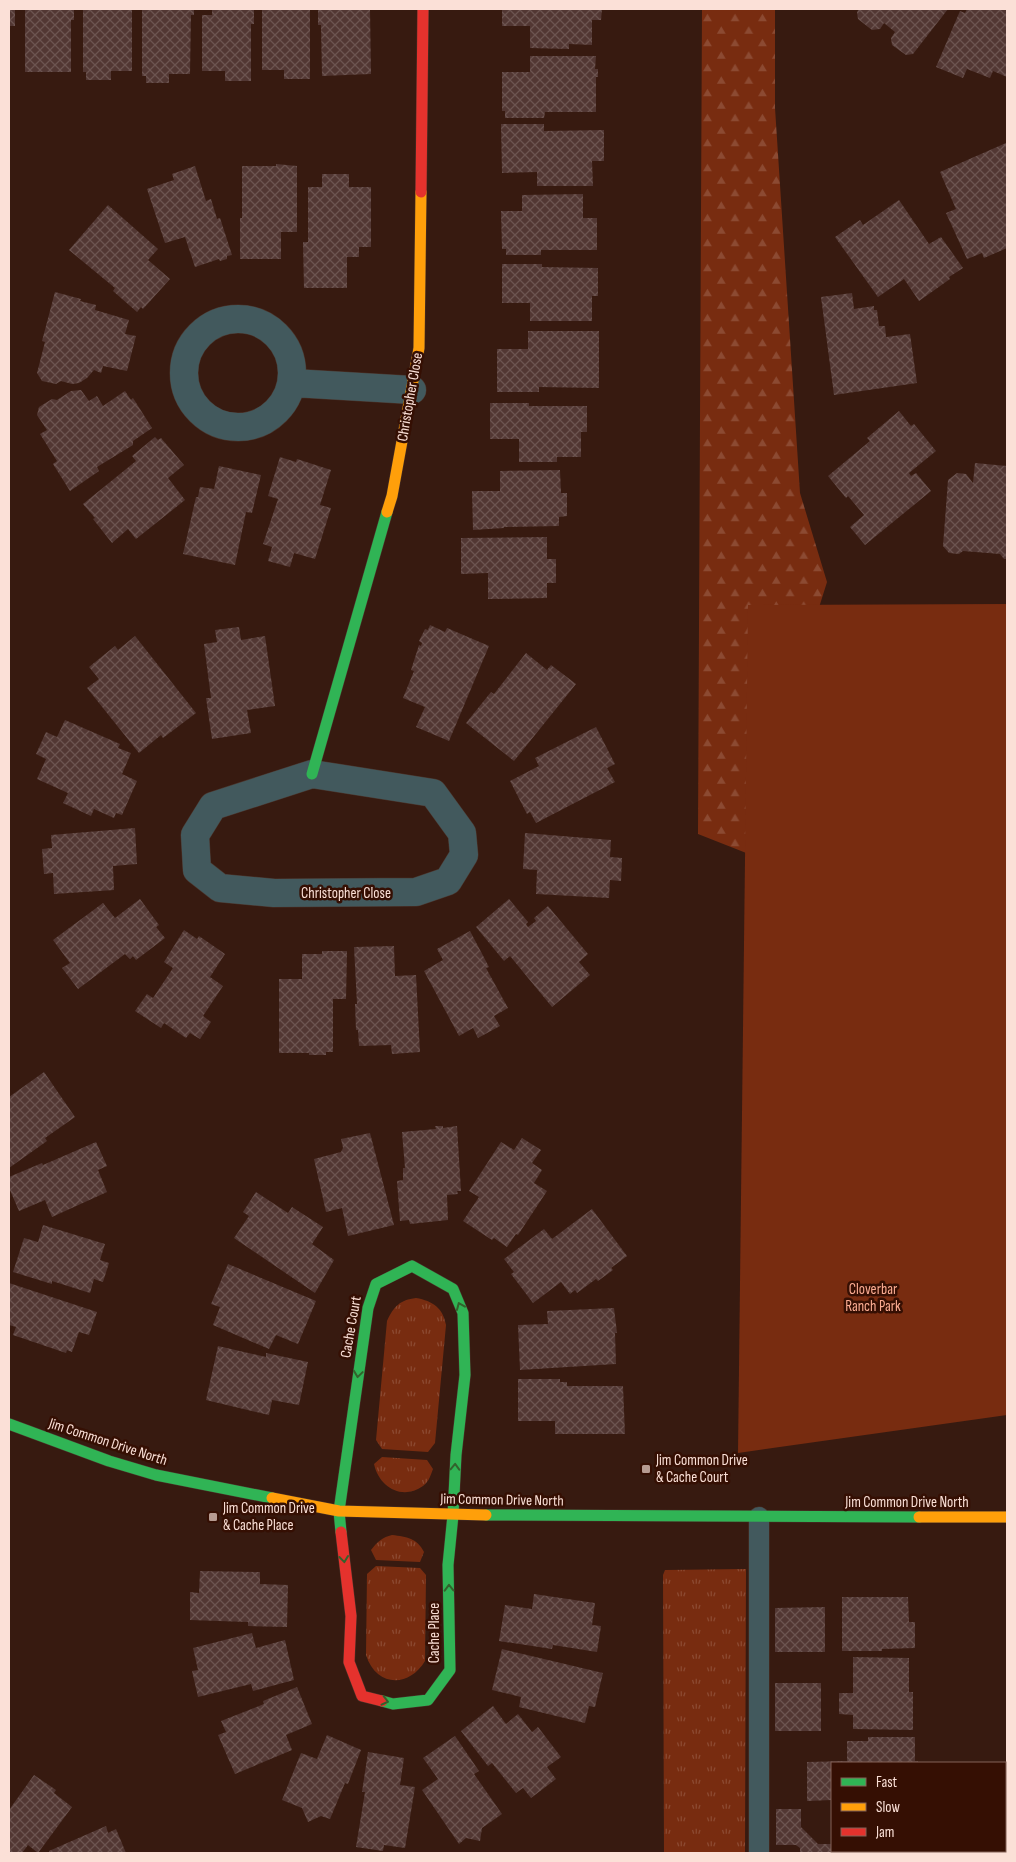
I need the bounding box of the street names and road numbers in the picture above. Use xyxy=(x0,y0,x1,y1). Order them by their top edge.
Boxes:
street label: Christopher Close xyxy=(393,351,427,443)
street label: Christopher Close xyxy=(301,884,391,903)
street label: Cache Court xyxy=(336,1294,366,1359)
street label: Jim Common Drive North xyxy=(45,1414,170,1470)
street label: Jim Common Drive North xyxy=(439,1489,564,1511)
street label: Jim Common Drive North xyxy=(844,1493,969,1512)
street label: Cache Place xyxy=(425,1603,444,1663)

